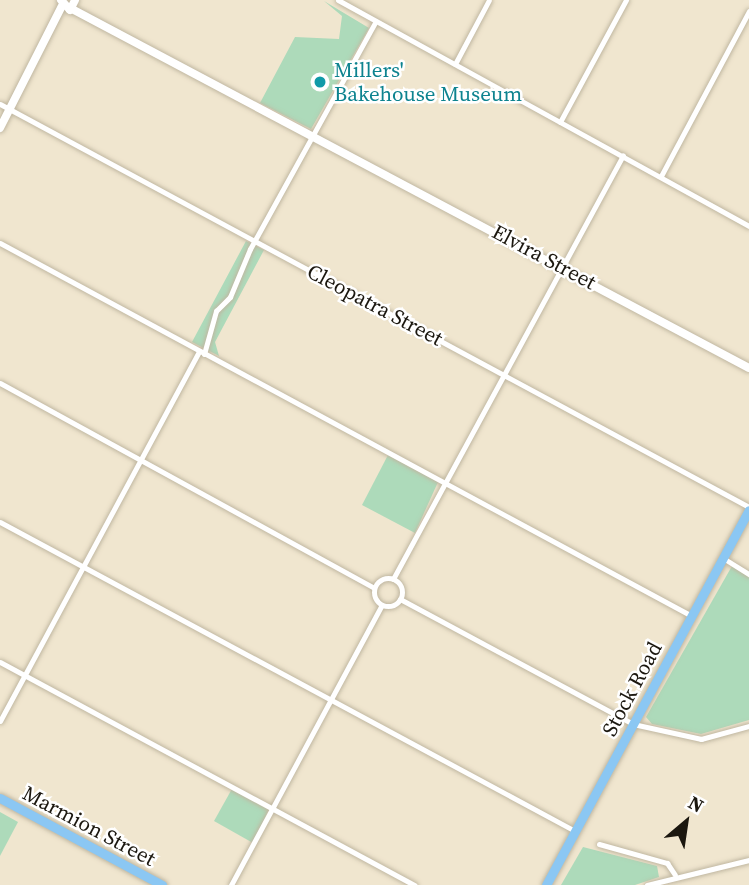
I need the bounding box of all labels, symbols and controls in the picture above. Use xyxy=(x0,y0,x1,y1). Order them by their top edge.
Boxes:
place label: Millers' Bakehouse Museum xyxy=(334,57,522,107)
marker: Millers' Bakehouse Museum xyxy=(312,74,328,90)
street label: Elvira Street xyxy=(488,219,600,295)
street label: Cleopatra Street xyxy=(303,259,447,351)
street label: Stock Road xyxy=(597,638,667,740)
street label: Marmion Street xyxy=(18,780,160,872)
north arrow xyxy=(651,787,721,857)
text: N xyxy=(684,789,709,818)

